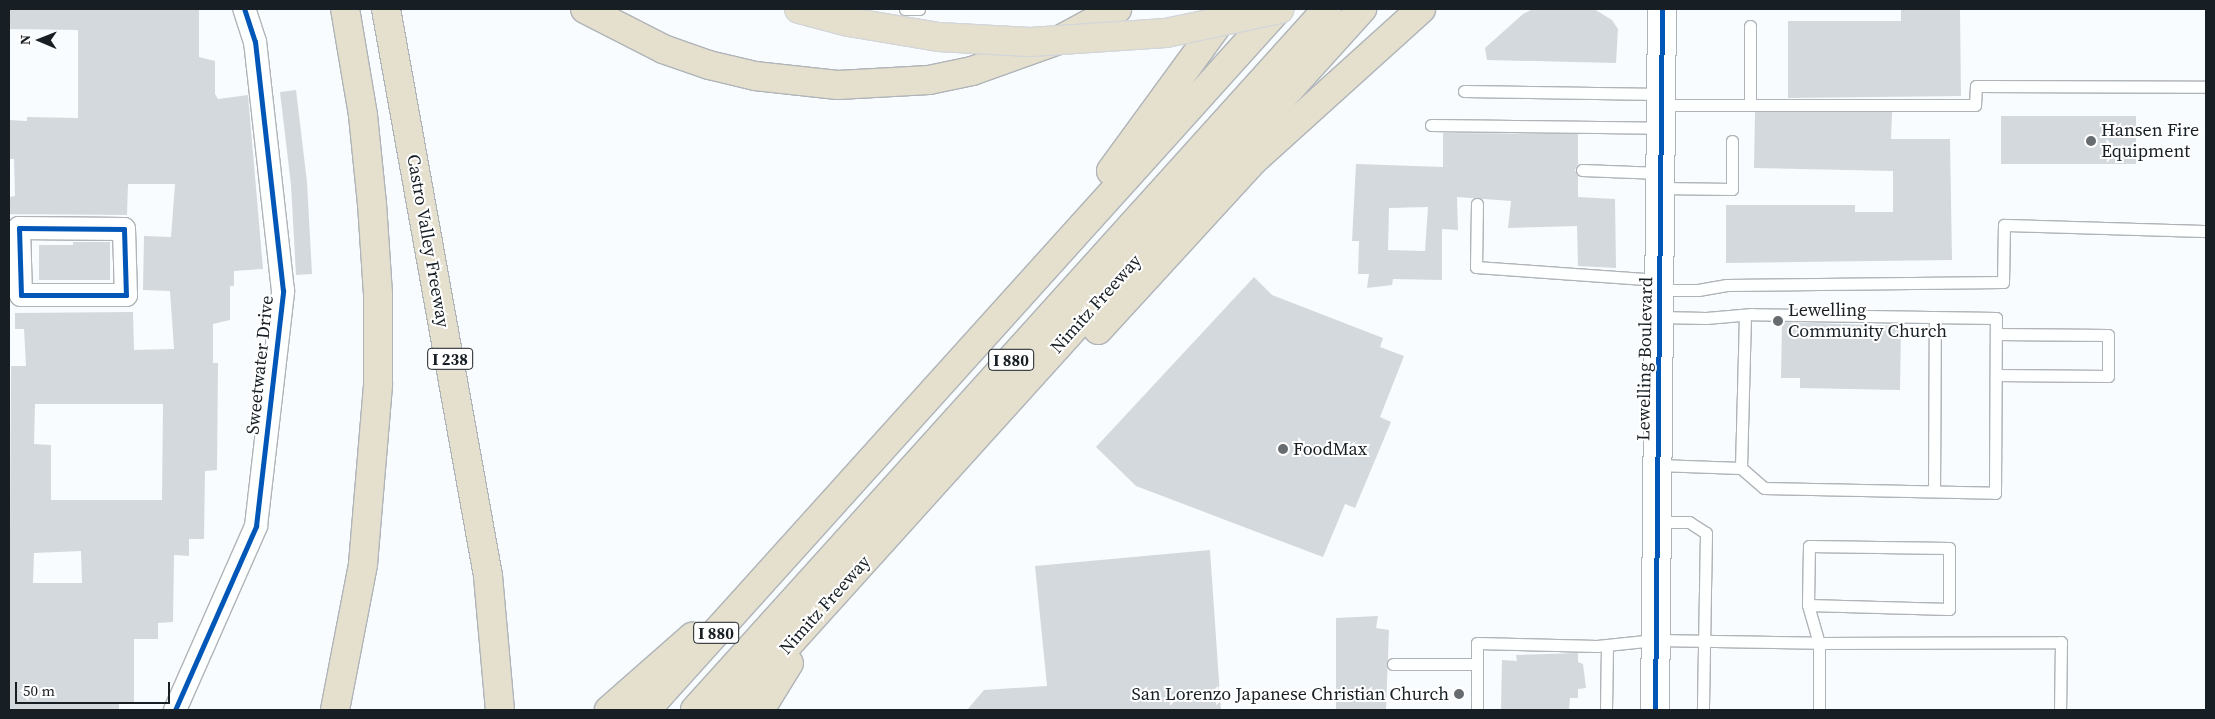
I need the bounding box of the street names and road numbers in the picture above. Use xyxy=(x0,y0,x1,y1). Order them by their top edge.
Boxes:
street label: Castro Valley Freeway xyxy=(402,152,454,330)
street label: Nimitz Freeway xyxy=(1046,250,1146,358)
street label: Lewelling Boulevard xyxy=(1633,277,1657,441)
street label: Sweetwater Drive xyxy=(242,295,278,435)
road number: I 238 xyxy=(426,346,474,372)
road number: I 880 xyxy=(987,346,1035,374)
street label: Nimitz Freeway xyxy=(775,551,875,659)
road number: I 880 xyxy=(692,620,740,646)

